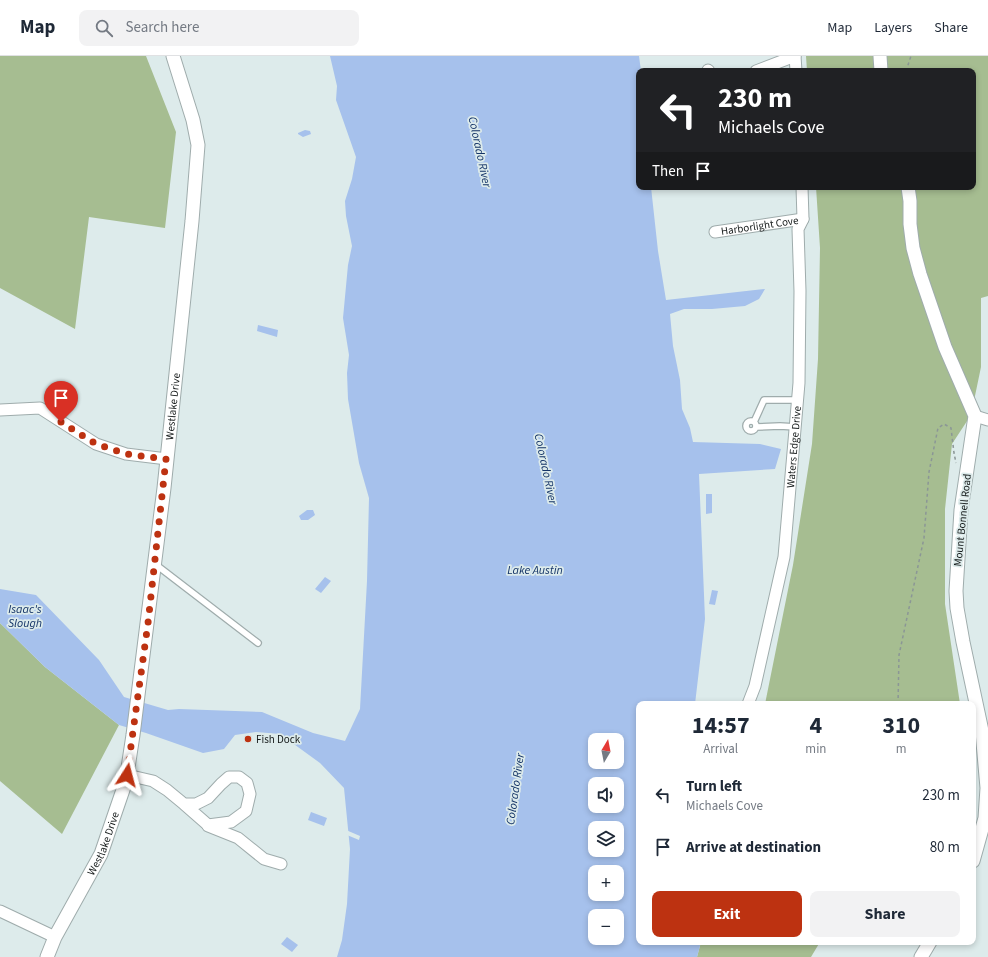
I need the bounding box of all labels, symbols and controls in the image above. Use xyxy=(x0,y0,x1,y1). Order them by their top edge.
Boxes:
search box xyxy=(79,10,359,46)
text: Map xyxy=(20,14,55,41)
icon: search xyxy=(93,17,115,39)
text: Search here xyxy=(125,17,199,38)
text: Map xyxy=(827,18,852,38)
text: Layers xyxy=(874,18,912,38)
text: Share xyxy=(934,18,968,38)
text: 230 m xyxy=(718,78,792,118)
icon: left xyxy=(652,84,704,136)
water label: Colorado River xyxy=(464,115,495,190)
text: Michaels Cove xyxy=(718,115,824,140)
icon: arrive xyxy=(692,160,714,182)
text: Then xyxy=(652,161,684,182)
street label: Harborlight Cove xyxy=(720,213,800,239)
street label: Westlake Drive xyxy=(162,372,184,441)
pin xyxy=(44,381,78,422)
icon: arrive xyxy=(50,387,72,409)
street label: Waters Edge Drive xyxy=(783,405,805,489)
water label: Colorado River xyxy=(530,432,561,507)
street label: Mount Bonnell Road xyxy=(950,473,975,567)
water label: Lake Austin xyxy=(507,562,563,579)
water label: Isaac's Slough xyxy=(8,601,42,632)
text: 14:57 xyxy=(692,708,750,743)
text: 4 xyxy=(810,708,822,743)
text: 310 xyxy=(882,708,920,743)
place label: Fish Dock xyxy=(256,732,301,747)
north arrow xyxy=(588,733,624,769)
map controls xyxy=(588,733,624,945)
marker: Fish Dock xyxy=(243,734,253,744)
text: Arrival xyxy=(703,740,738,758)
text: min xyxy=(805,740,826,758)
text: m xyxy=(896,740,907,758)
water label: Colorado River xyxy=(502,751,529,826)
position arrow xyxy=(106,754,148,796)
text: Turn left xyxy=(686,776,742,797)
button: sound xyxy=(588,777,624,813)
icon: left xyxy=(652,784,674,806)
text: 230 m xyxy=(922,785,960,806)
text: Michaels Cove xyxy=(686,797,763,815)
street label: Westlake Drive xyxy=(84,809,123,878)
button: layers xyxy=(588,821,624,857)
icon: arrive xyxy=(652,836,674,858)
text: Arrive at destination xyxy=(686,837,821,858)
text: 80 m xyxy=(930,837,960,858)
button: + xyxy=(588,865,624,901)
button: Exit xyxy=(652,891,802,937)
button: Share xyxy=(810,891,960,937)
button: − xyxy=(588,909,624,945)

